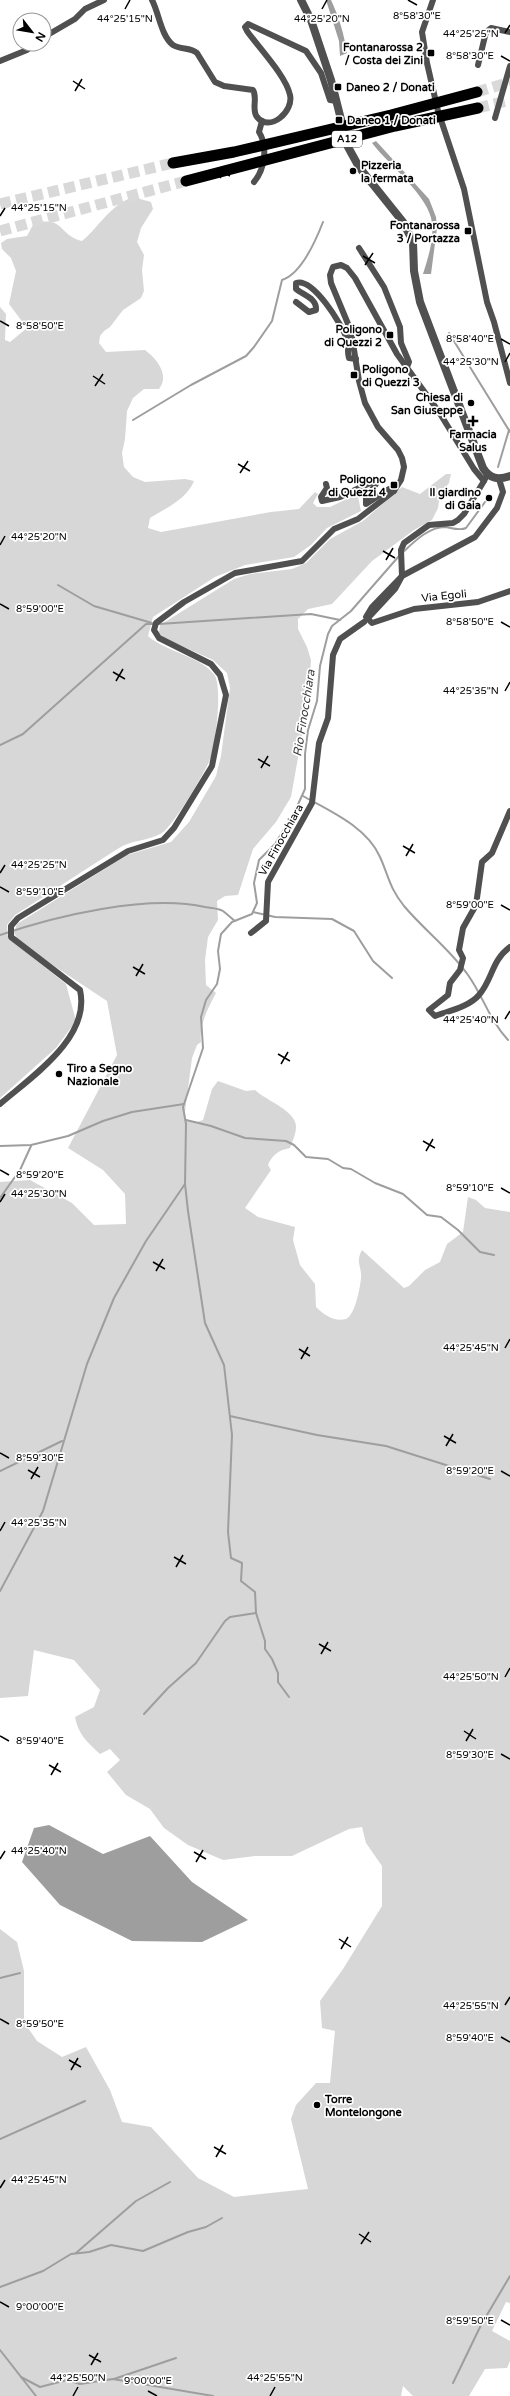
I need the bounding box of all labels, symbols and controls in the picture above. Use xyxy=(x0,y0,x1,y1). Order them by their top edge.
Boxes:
text: 8°58'30"E xyxy=(393,10,441,22)
north arrow xyxy=(12,12,52,52)
text: 44°25'15"N xyxy=(97,13,153,25)
text: 44°25'20"N xyxy=(294,13,350,25)
text: 44°25'25"N xyxy=(443,28,499,40)
text: N xyxy=(32,30,48,44)
place label: Fontanarossa 2 / Costa dei Zini xyxy=(343,41,423,67)
marker: Fontanarossa 2 / Costa dei Zini xyxy=(426,48,436,58)
text: 8°58'30"E xyxy=(446,50,494,62)
place label: Daneo 2 / Donati xyxy=(346,81,435,94)
marker: Daneo 2 / Donati xyxy=(333,82,343,92)
place label: Daneo 1 / Donati xyxy=(347,114,436,127)
marker: Daneo 1 / Donati xyxy=(334,115,344,125)
road number: A12 xyxy=(332,131,362,147)
place label: Pizzeria la fermata xyxy=(361,159,414,185)
marker: Pizzeria la fermata xyxy=(348,166,358,176)
text: 44°25'15"N xyxy=(11,202,67,214)
place label: Fontanarossa 3 / Portazza xyxy=(390,219,460,245)
marker: Fontanarossa 3 / Portazza xyxy=(463,226,473,236)
text: 8°58'50"E xyxy=(16,320,64,332)
place label: Poligono di Quezzi 2 xyxy=(324,323,382,349)
marker: Poligono di Quezzi 2 xyxy=(385,330,395,340)
text: 8°58'40"E xyxy=(446,333,494,345)
text: 44°25'30"N xyxy=(443,356,499,368)
place label: Poligono di Quezzi 3 xyxy=(362,363,420,389)
marker: Poligono di Quezzi 3 xyxy=(349,370,359,380)
place label: Chiesa di San Giuseppe xyxy=(391,391,464,418)
marker: Chiesa di San Giuseppe xyxy=(466,398,476,408)
marker: Farmacia Salus xyxy=(468,416,478,426)
place label: Farmacia Salus xyxy=(449,428,497,454)
place label: Poligono di Quezzi 4 xyxy=(328,473,386,499)
marker: Poligono di Quezzi 4 xyxy=(389,480,399,490)
place label: Il giardino di Gaia xyxy=(429,486,481,512)
marker: Il giardino di Gaia xyxy=(484,493,494,503)
text: 44°25'20"N xyxy=(11,531,67,543)
street label: Via Egoli xyxy=(421,587,467,605)
text: 8°59'00"E xyxy=(16,603,64,615)
text: 8°58'50"E xyxy=(446,616,494,628)
water label: Rio Finocchiara xyxy=(290,668,318,757)
text: 44°25'35"N xyxy=(443,685,499,697)
street label: Via Finocchiara xyxy=(256,802,306,878)
text: 44°25'25"N xyxy=(11,859,67,871)
text: 8°59'10"E xyxy=(16,886,64,898)
text: 8°59'00"E xyxy=(446,899,494,911)
text: 44°25'40"N xyxy=(443,1014,499,1026)
place label: Tiro a Segno Nazionale xyxy=(66,1062,133,1088)
marker: Tiro a Segno Nazionale xyxy=(54,1069,64,1079)
text: 8°59'20"E xyxy=(16,1169,64,1181)
text: 8°59'10"E xyxy=(446,1182,494,1194)
text: 44°25'30"N xyxy=(11,1188,67,1200)
text: 44°25'45"N xyxy=(443,1342,499,1354)
text: 8°59'30"E xyxy=(16,1452,64,1464)
text: 8°59'20"E xyxy=(446,1465,494,1477)
text: 44°25'35"N xyxy=(11,1517,67,1529)
text: 44°25'50"N xyxy=(443,1671,499,1683)
text: 8°59'40"E xyxy=(16,1735,64,1747)
text: 8°59'30"E xyxy=(446,1749,494,1761)
text: 44°25'40"N xyxy=(11,1845,67,1857)
text: 44°25'55"N xyxy=(443,2000,499,2012)
text: 8°59'50"E xyxy=(16,2018,64,2030)
text: 8°59'40"E xyxy=(446,2032,494,2044)
place label: Torre Montelongone xyxy=(324,2093,403,2120)
marker: Torre Montelongone xyxy=(312,2100,322,2110)
text: 44°25'45"N xyxy=(11,2174,67,2186)
text: 9°00'00"E xyxy=(16,2301,64,2313)
text: 8°59'50"E xyxy=(446,2315,494,2327)
text: 44°25'50"N xyxy=(50,2372,106,2384)
text: 44°25'55"N xyxy=(247,2372,303,2384)
text: 9°00'00"E xyxy=(124,2375,172,2387)

